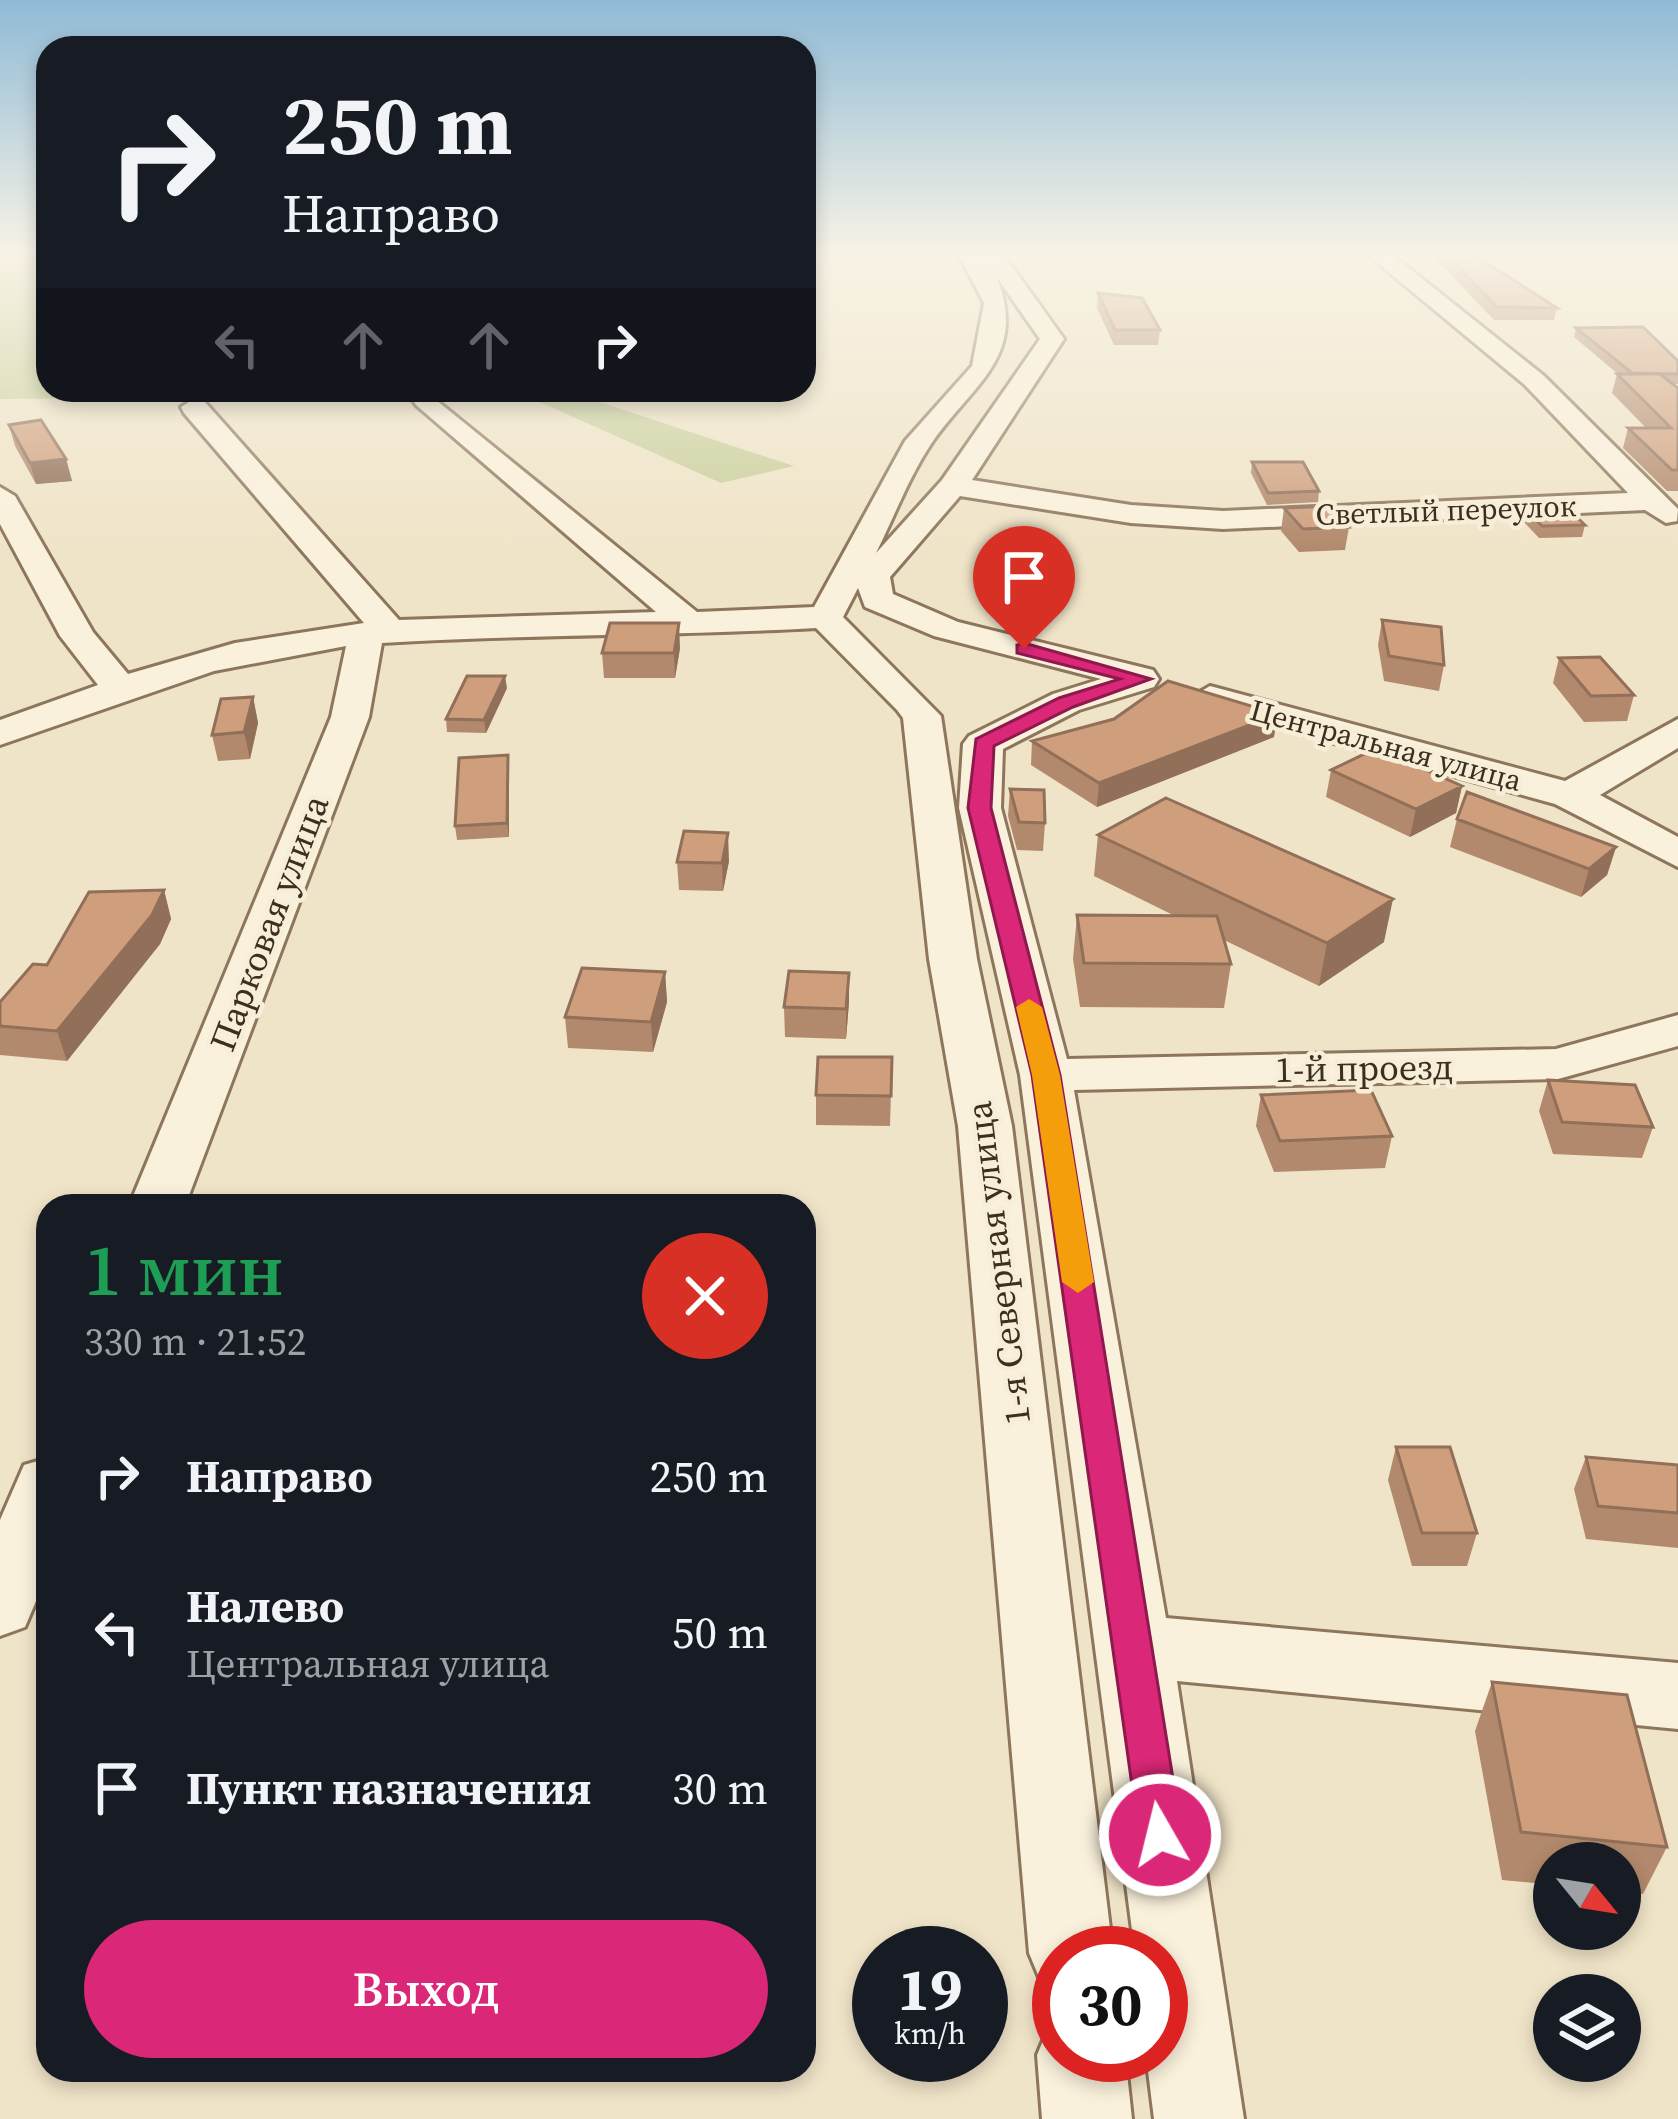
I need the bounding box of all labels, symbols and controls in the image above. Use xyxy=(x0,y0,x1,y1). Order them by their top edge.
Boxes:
text: 250 m xyxy=(282,67,513,182)
icon: right xyxy=(84,84,240,240)
text: Направо xyxy=(282,176,500,250)
icon: left xyxy=(204,312,270,378)
icon: ahead xyxy=(330,312,396,378)
icon: ahead xyxy=(456,312,522,378)
icon: right xyxy=(582,312,648,378)
street label: Светлый переулок xyxy=(1315,485,1577,535)
pin xyxy=(973,526,1075,649)
icon: arrive xyxy=(991,544,1057,610)
street label: Центральная улица xyxy=(1246,689,1527,801)
street label: Парковая улица xyxy=(198,787,341,1058)
street label: 1-й проезд xyxy=(1275,1042,1453,1094)
street label: 1-я Северная улица xyxy=(954,1098,1042,1427)
text: 1 мин xyxy=(84,1220,284,1319)
button: close xyxy=(642,1233,768,1359)
text: 330 m · 21:52 xyxy=(84,1315,306,1368)
icon: right xyxy=(84,1443,150,1509)
text: Направо xyxy=(186,1445,373,1507)
text: 250 m xyxy=(649,1445,768,1507)
text: Налево xyxy=(186,1575,344,1637)
icon: left xyxy=(84,1599,150,1665)
text: 50 m xyxy=(672,1601,768,1663)
text: Центральная улица xyxy=(186,1637,549,1690)
icon: arrive xyxy=(84,1755,150,1821)
text: Пункт назначения xyxy=(186,1757,592,1819)
text: 30 m xyxy=(672,1757,768,1819)
position arrow xyxy=(1097,1772,1223,1898)
north arrow xyxy=(1533,1842,1641,1950)
map controls xyxy=(1533,1842,1641,2082)
button: Выход xyxy=(84,1920,768,2058)
speed limit sign: 30 xyxy=(1032,1926,1188,2082)
text: 19 xyxy=(897,1948,963,2030)
button: layers xyxy=(1533,1974,1641,2082)
text: km/h xyxy=(894,2013,966,2054)

